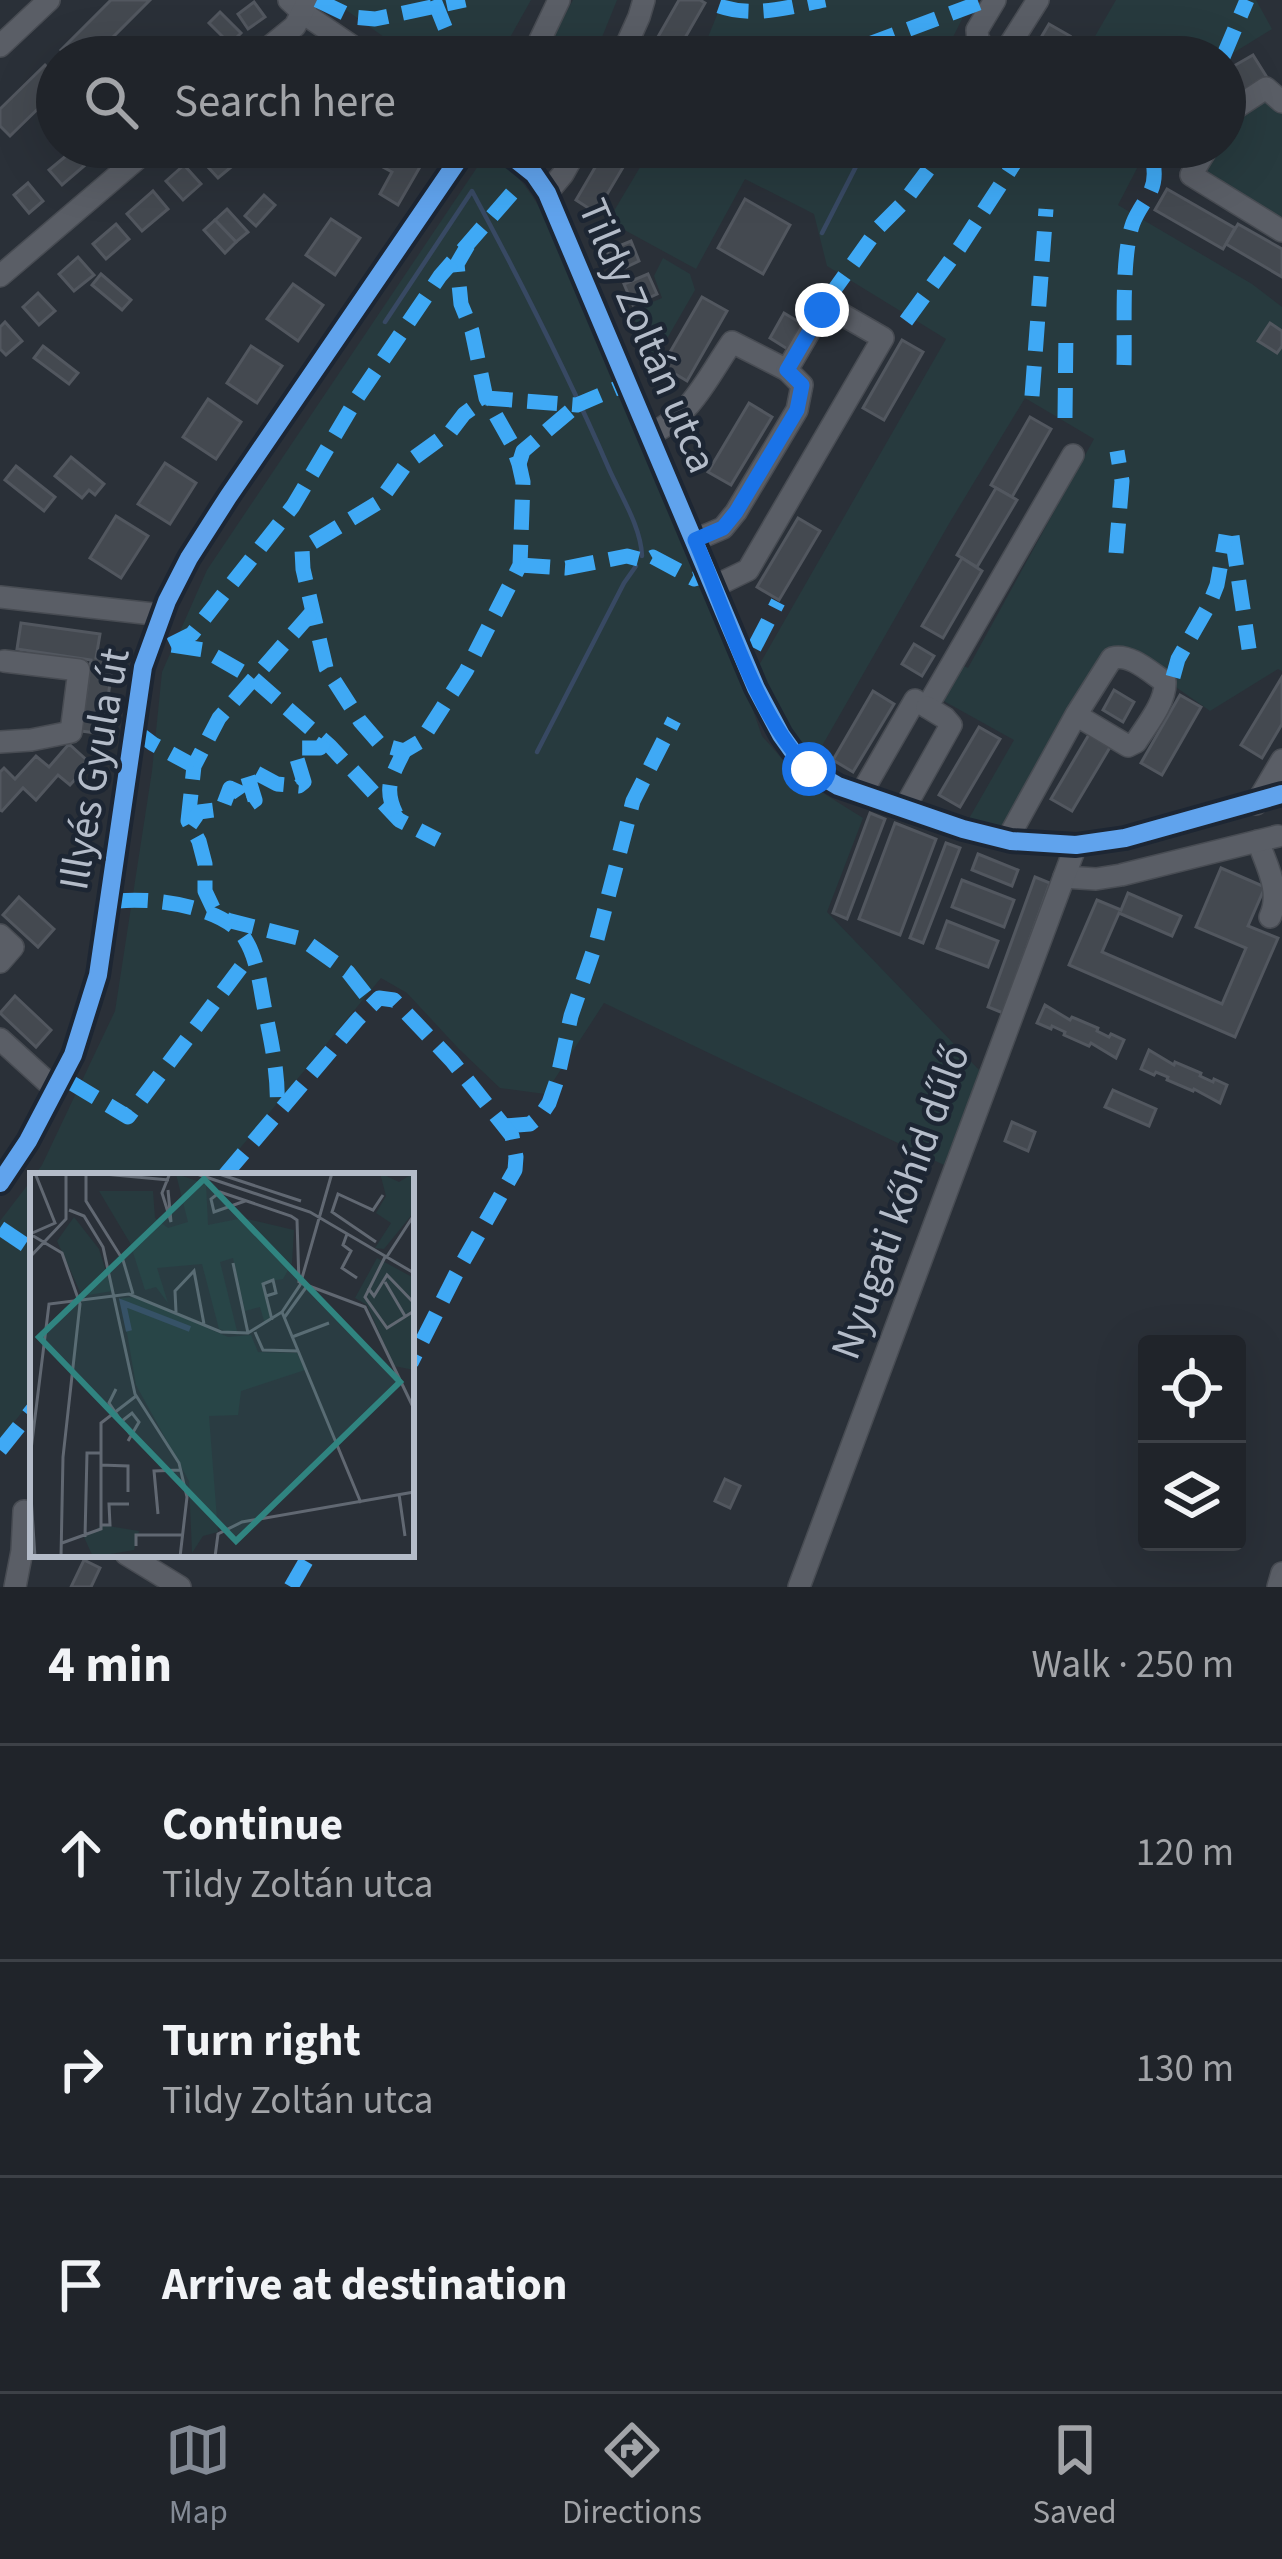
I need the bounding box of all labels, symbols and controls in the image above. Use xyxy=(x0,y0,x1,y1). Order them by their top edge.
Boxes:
search box xyxy=(36,36,1246,168)
icon: search xyxy=(78,69,144,135)
text: Search here xyxy=(174,70,396,134)
street label: Tildy Zoltán utca xyxy=(562,190,732,482)
route end xyxy=(795,283,849,337)
street label: Illyés Gyula út xyxy=(44,643,146,895)
route start xyxy=(782,742,836,796)
street label: Nyugati kőhíd dűlő xyxy=(816,1036,986,1368)
inset map xyxy=(30,1173,414,1557)
map controls xyxy=(1138,1335,1246,1551)
button: locate xyxy=(1138,1335,1246,1443)
button: layers xyxy=(1138,1443,1246,1551)
text: 4 min xyxy=(48,1629,172,1701)
text: Walk · 250 m xyxy=(1031,1637,1234,1693)
text: Continue xyxy=(162,1793,343,1857)
icon: ahead xyxy=(48,1820,114,1886)
text: 120 m xyxy=(1136,1825,1234,1881)
text: Tildy Zoltán utca xyxy=(162,1857,433,1913)
text: Turn right xyxy=(162,2009,361,2073)
icon: right xyxy=(48,2036,114,2102)
text: 130 m xyxy=(1136,2041,1234,2097)
text: Tildy Zoltán utca xyxy=(162,2073,433,2129)
icon: arrive xyxy=(48,2252,114,2318)
text: Arrive at destination xyxy=(162,2253,567,2317)
tab: Map xyxy=(165,2417,231,2536)
tab: Directions xyxy=(562,2417,702,2536)
tab: Saved xyxy=(1032,2417,1117,2536)

